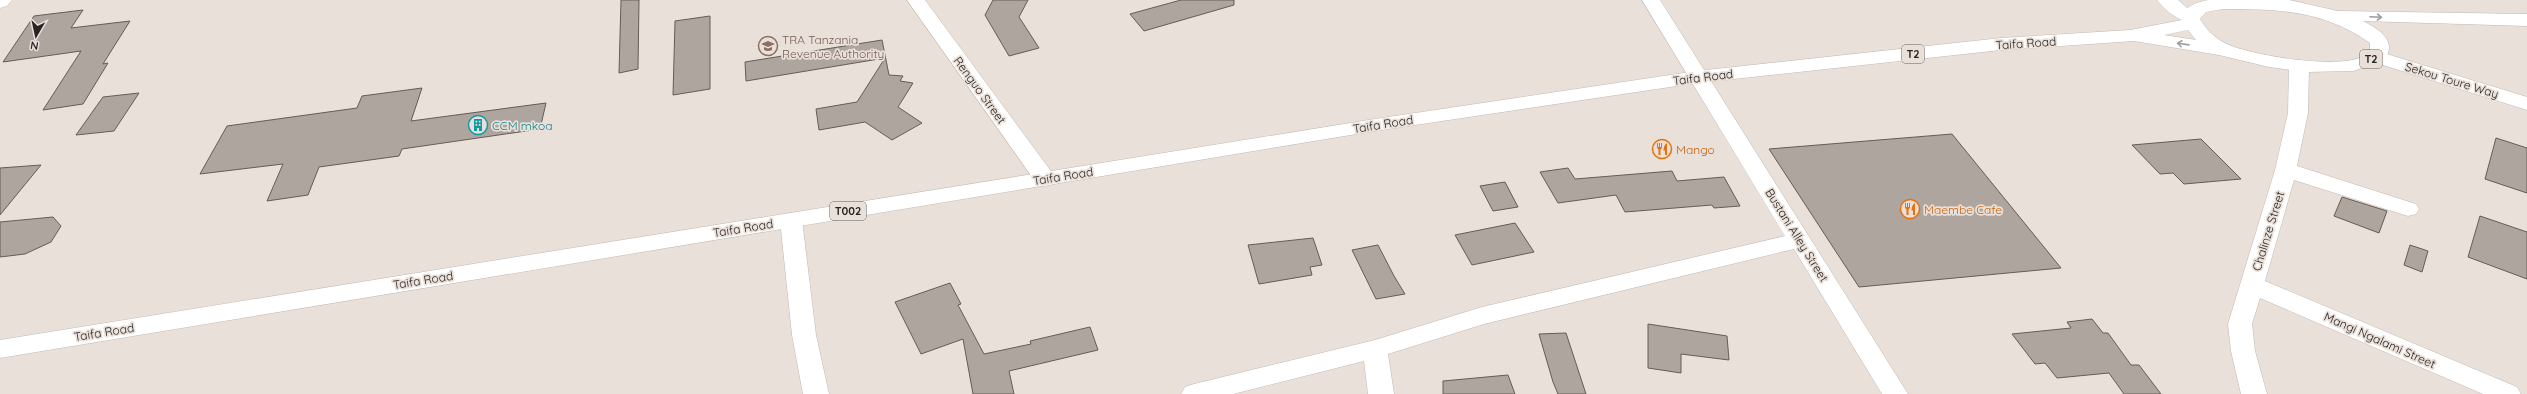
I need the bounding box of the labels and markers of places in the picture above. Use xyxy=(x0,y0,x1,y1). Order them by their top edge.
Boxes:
place label: TRA Tanzania Revenue Authority xyxy=(782,32,884,61)
school or university icon: TRA Tanzania Revenue Authority xyxy=(757,35,779,57)
building icon: CCM mkoa xyxy=(467,114,489,136)
place label: CCM mkoa xyxy=(492,118,553,133)
restaurant icon: Mango xyxy=(1651,138,1673,160)
place label: Mango xyxy=(1676,142,1715,157)
restaurant icon: Maembe Cafe xyxy=(1899,198,1921,220)
place label: Maembe Cafe xyxy=(1924,202,2002,217)

